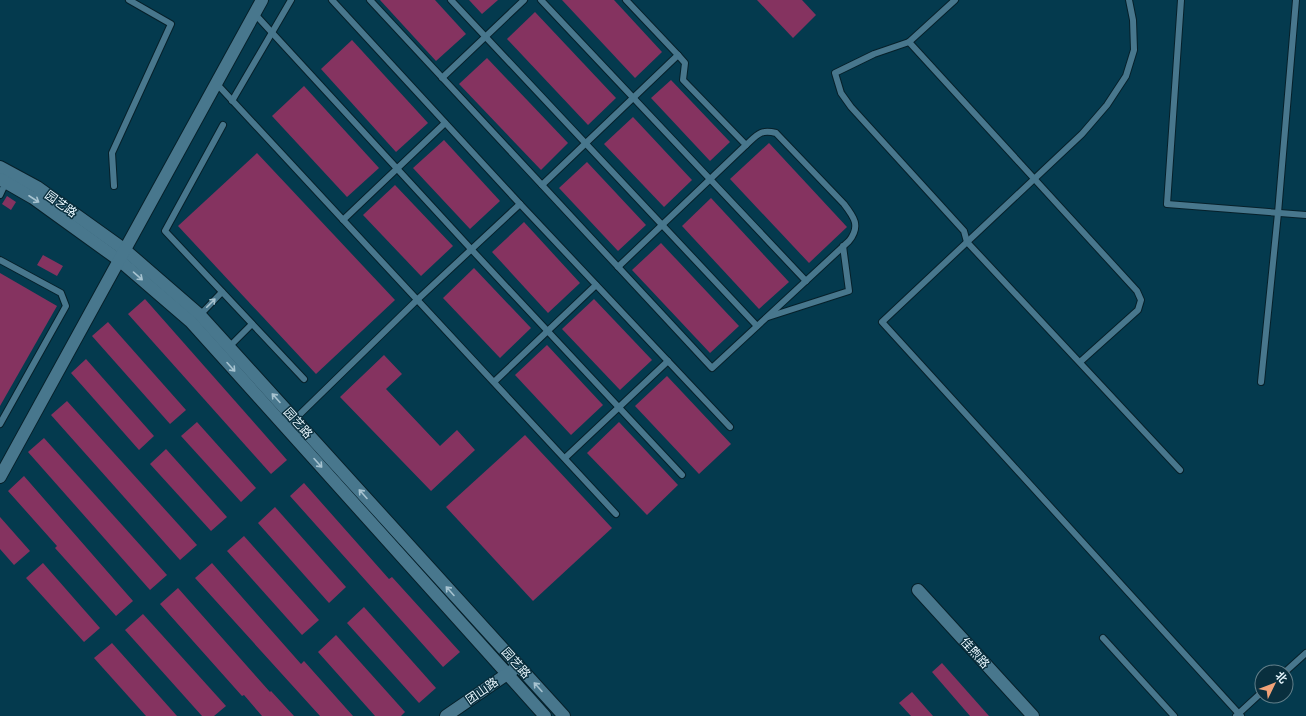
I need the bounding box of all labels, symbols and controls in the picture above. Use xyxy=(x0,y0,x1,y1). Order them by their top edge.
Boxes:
street label: 园艺路 xyxy=(42,188,80,220)
one-way arrow xyxy=(28,195,39,203)
one-way arrow xyxy=(132,272,143,281)
one-way arrow xyxy=(206,299,216,308)
one-way arrow xyxy=(226,361,235,371)
one-way arrow xyxy=(271,393,281,403)
street label: 园艺路 xyxy=(281,405,315,441)
one-way arrow xyxy=(313,458,323,468)
one-way arrow xyxy=(359,489,368,499)
one-way arrow xyxy=(446,585,455,596)
street label: 佳煦路 xyxy=(958,635,992,671)
street label: 园艺路 xyxy=(499,645,533,681)
north arrow xyxy=(1254,664,1294,704)
text: 北 xyxy=(1273,669,1289,685)
street label: 团山路 xyxy=(463,675,501,707)
one-way arrow xyxy=(533,682,542,692)

